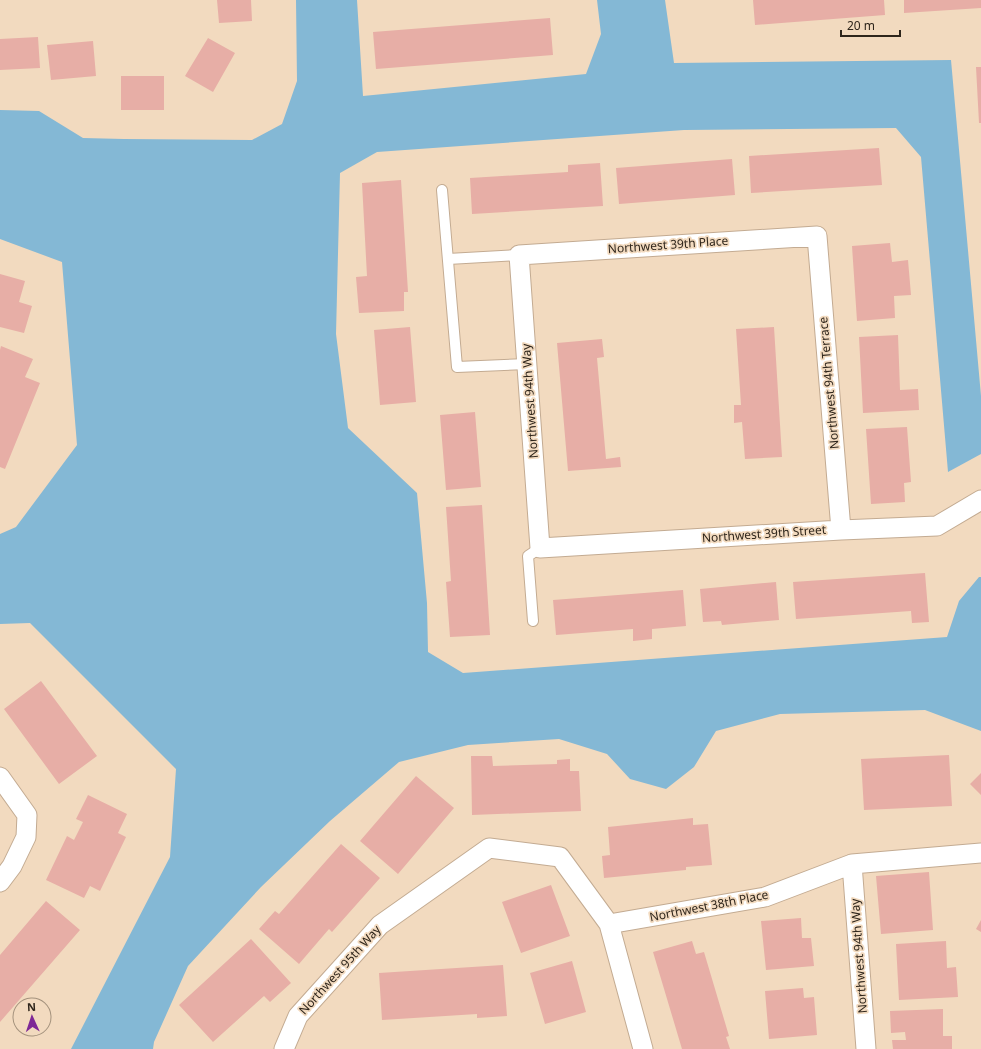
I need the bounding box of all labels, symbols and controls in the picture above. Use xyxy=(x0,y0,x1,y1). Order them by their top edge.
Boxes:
scale bar xyxy=(841,12,900,38)
text: 20 m xyxy=(847,17,875,34)
street label: Northwest 39th Place xyxy=(607,232,729,257)
street label: Northwest 94th Terrace xyxy=(814,316,843,450)
street label: Northwest 94th Way xyxy=(517,342,542,459)
street label: Northwest 39th Street xyxy=(701,521,827,546)
street label: Northwest 38th Place xyxy=(648,886,770,925)
street label: Northwest 94th Way xyxy=(846,897,871,1014)
street label: Northwest 95th Way xyxy=(295,921,385,1018)
north arrow xyxy=(12,997,52,1037)
text: N xyxy=(27,999,36,1014)

